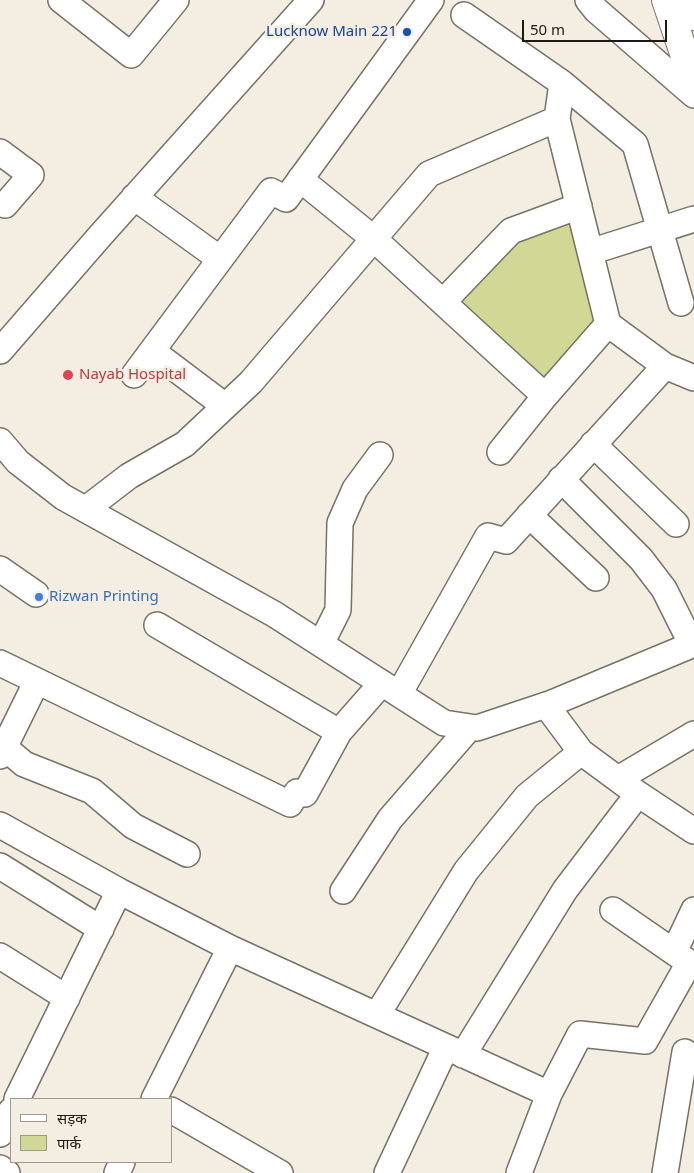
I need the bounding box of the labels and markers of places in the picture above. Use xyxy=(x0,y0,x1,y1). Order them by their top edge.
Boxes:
place label: Lucknow Main 221 xyxy=(266,23,397,41)
marker: Lucknow Main 221 xyxy=(401,26,413,38)
place label: Nayab Hospital xyxy=(79,366,186,384)
marker: Nayab Hospital xyxy=(61,368,75,382)
place label: Rizwan Printing xyxy=(49,588,159,606)
marker: Rizwan Printing xyxy=(33,591,45,603)

